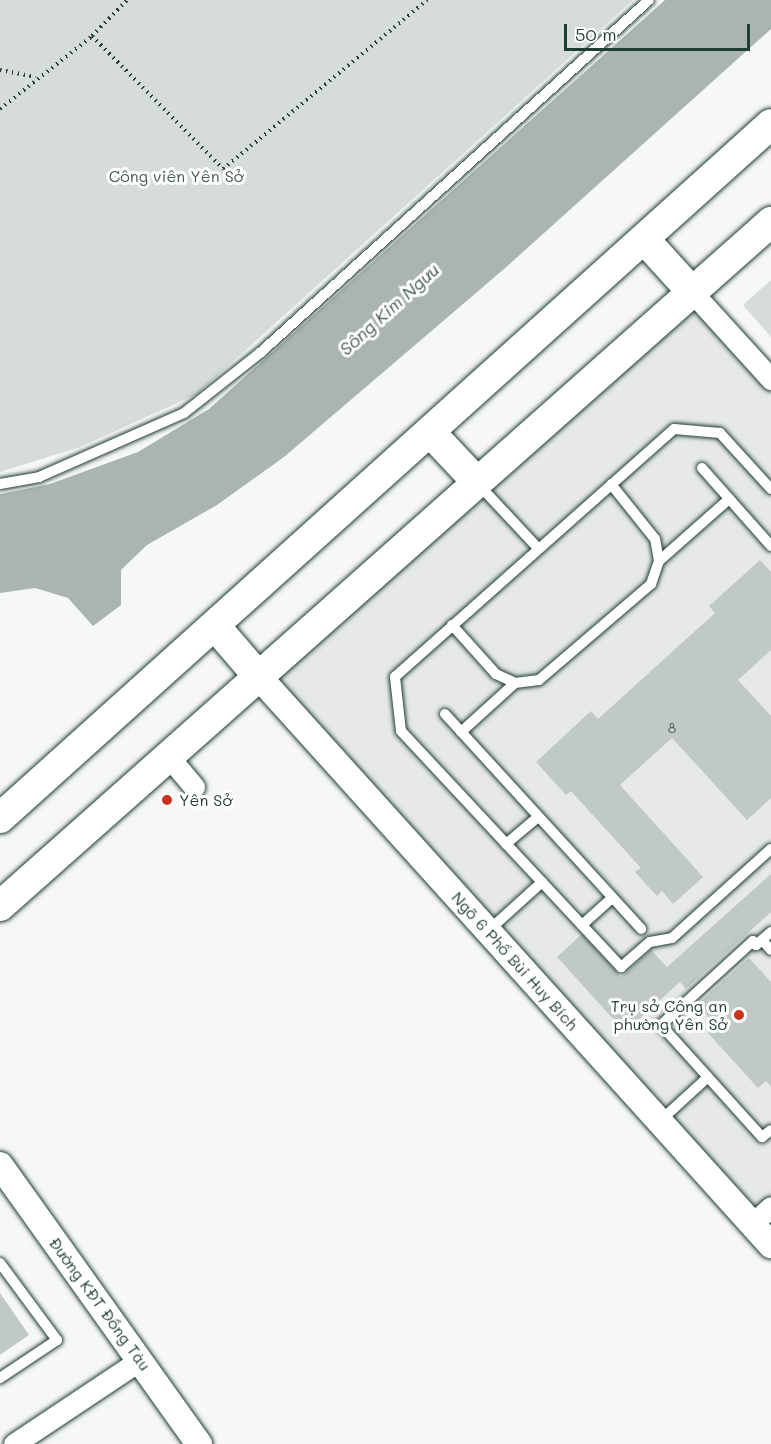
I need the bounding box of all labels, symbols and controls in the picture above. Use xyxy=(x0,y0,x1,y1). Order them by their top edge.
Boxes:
scale bar xyxy=(567,12,753,50)
text: 50 m xyxy=(575,22,617,46)
park label: Công viên Yên Sở xyxy=(109,166,243,186)
water label: Sông Kim Ngưu xyxy=(335,259,443,359)
house number: 8 xyxy=(668,720,676,736)
place label: Yên Sở xyxy=(179,790,232,810)
marker: Yên Sở xyxy=(160,793,174,807)
street label: Ngõ 6 Phố Bùi Huy Bích xyxy=(448,888,582,1034)
place label: Trụ sở Công an phường Yên Sở xyxy=(611,996,727,1034)
marker: Trụ sở Công an phường Yên Sở xyxy=(732,1008,746,1022)
street label: Đường KĐT Đồng Tàu xyxy=(45,1234,155,1374)

